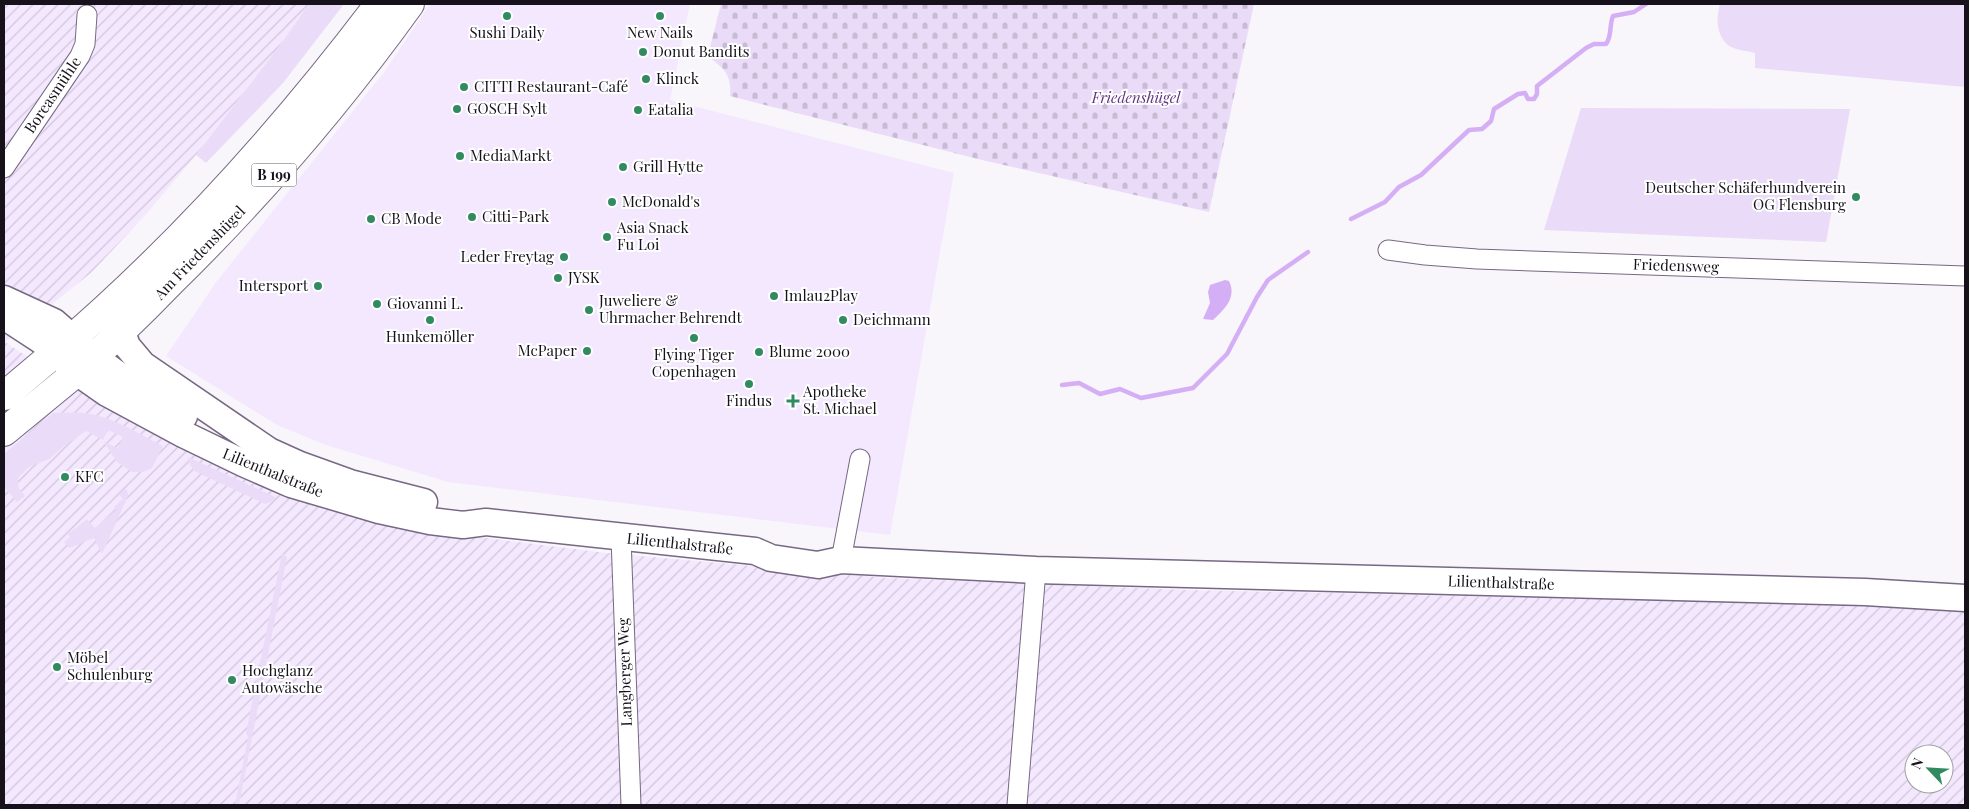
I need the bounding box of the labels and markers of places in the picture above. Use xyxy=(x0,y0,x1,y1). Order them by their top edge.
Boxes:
marker: Sushi Daily xyxy=(501,10,513,22)
marker: New Nails xyxy=(654,10,666,22)
place label: Sushi Daily xyxy=(470,22,545,42)
place label: New Nails xyxy=(627,22,693,42)
place label: Donut Bandits xyxy=(653,41,749,61)
marker: Donut Bandits xyxy=(637,46,649,58)
place label: Klinck xyxy=(656,68,700,88)
marker: Klinck xyxy=(640,73,652,85)
place label: CITTI Restaurant-Café xyxy=(474,76,628,96)
marker: CITTI Restaurant-Café xyxy=(458,81,470,93)
place label: GOSCH Sylt xyxy=(467,98,548,118)
place label: Eatalia xyxy=(648,99,694,119)
marker: GOSCH Sylt xyxy=(451,103,463,115)
marker: Eatalia xyxy=(632,104,644,116)
place label: MediaMarkt xyxy=(470,145,552,165)
marker: MediaMarkt xyxy=(454,150,466,162)
place label: Grill Hytte xyxy=(633,156,703,176)
marker: Grill Hytte xyxy=(617,161,629,173)
place label: Deutscher Schäferhundverein OG Flensburg xyxy=(1645,177,1846,214)
place label: McDonald's xyxy=(622,191,700,211)
marker: Deutscher Schäferhundverein OG Flensburg xyxy=(1850,191,1862,203)
marker: McDonald's xyxy=(606,196,618,208)
place label: Citti-Park xyxy=(482,206,550,226)
place label: CB Mode xyxy=(381,208,442,228)
marker: Citti-Park xyxy=(466,211,478,223)
marker: CB Mode xyxy=(365,213,377,225)
place label: Asia Snack Fu Loi xyxy=(616,217,689,254)
marker: Asia Snack Fu Loi xyxy=(601,231,613,243)
place label: Leder Freytag xyxy=(461,246,554,266)
marker: Leder Freytag xyxy=(558,251,570,263)
place label: JYSK xyxy=(567,267,600,287)
marker: JYSK xyxy=(552,272,564,284)
place label: Intersport xyxy=(239,275,309,295)
marker: Intersport xyxy=(312,280,324,292)
place label: Imlau2Play xyxy=(784,285,858,305)
place label: Juweliere & Uhrmacher Behrendt xyxy=(598,290,742,327)
marker: Imlau2Play xyxy=(768,290,780,302)
place label: Giovanni L. xyxy=(387,293,463,313)
marker: Giovanni L. xyxy=(371,298,383,310)
marker: Juweliere & Uhrmacher Behrendt xyxy=(583,304,595,316)
place label: Deichmann xyxy=(853,309,931,329)
marker: Hunkemöller xyxy=(424,314,436,326)
marker: Deichmann xyxy=(837,314,849,326)
place label: Hunkemöller xyxy=(386,326,475,346)
marker: Flying Tiger Copenhagen xyxy=(688,332,700,344)
place label: McPaper xyxy=(518,340,577,360)
place label: Blume 2000 xyxy=(769,341,850,361)
place label: Flying Tiger Copenhagen xyxy=(652,344,736,381)
marker: McPaper xyxy=(581,345,593,357)
marker: Blume 2000 xyxy=(753,346,765,358)
marker: Findus xyxy=(743,378,755,390)
place label: Apotheke St. Michael xyxy=(802,381,877,418)
place label: Findus xyxy=(726,390,772,410)
marker: Apotheke St. Michael xyxy=(787,395,799,407)
place label: KFC xyxy=(75,466,104,486)
marker: KFC xyxy=(59,471,71,483)
place label: Möbel Schulenburg xyxy=(67,647,152,684)
place label: Hochglanz Autowäsche xyxy=(241,660,322,697)
marker: Möbel Schulenburg xyxy=(51,661,63,673)
marker: Hochglanz Autowäsche xyxy=(226,674,238,686)

